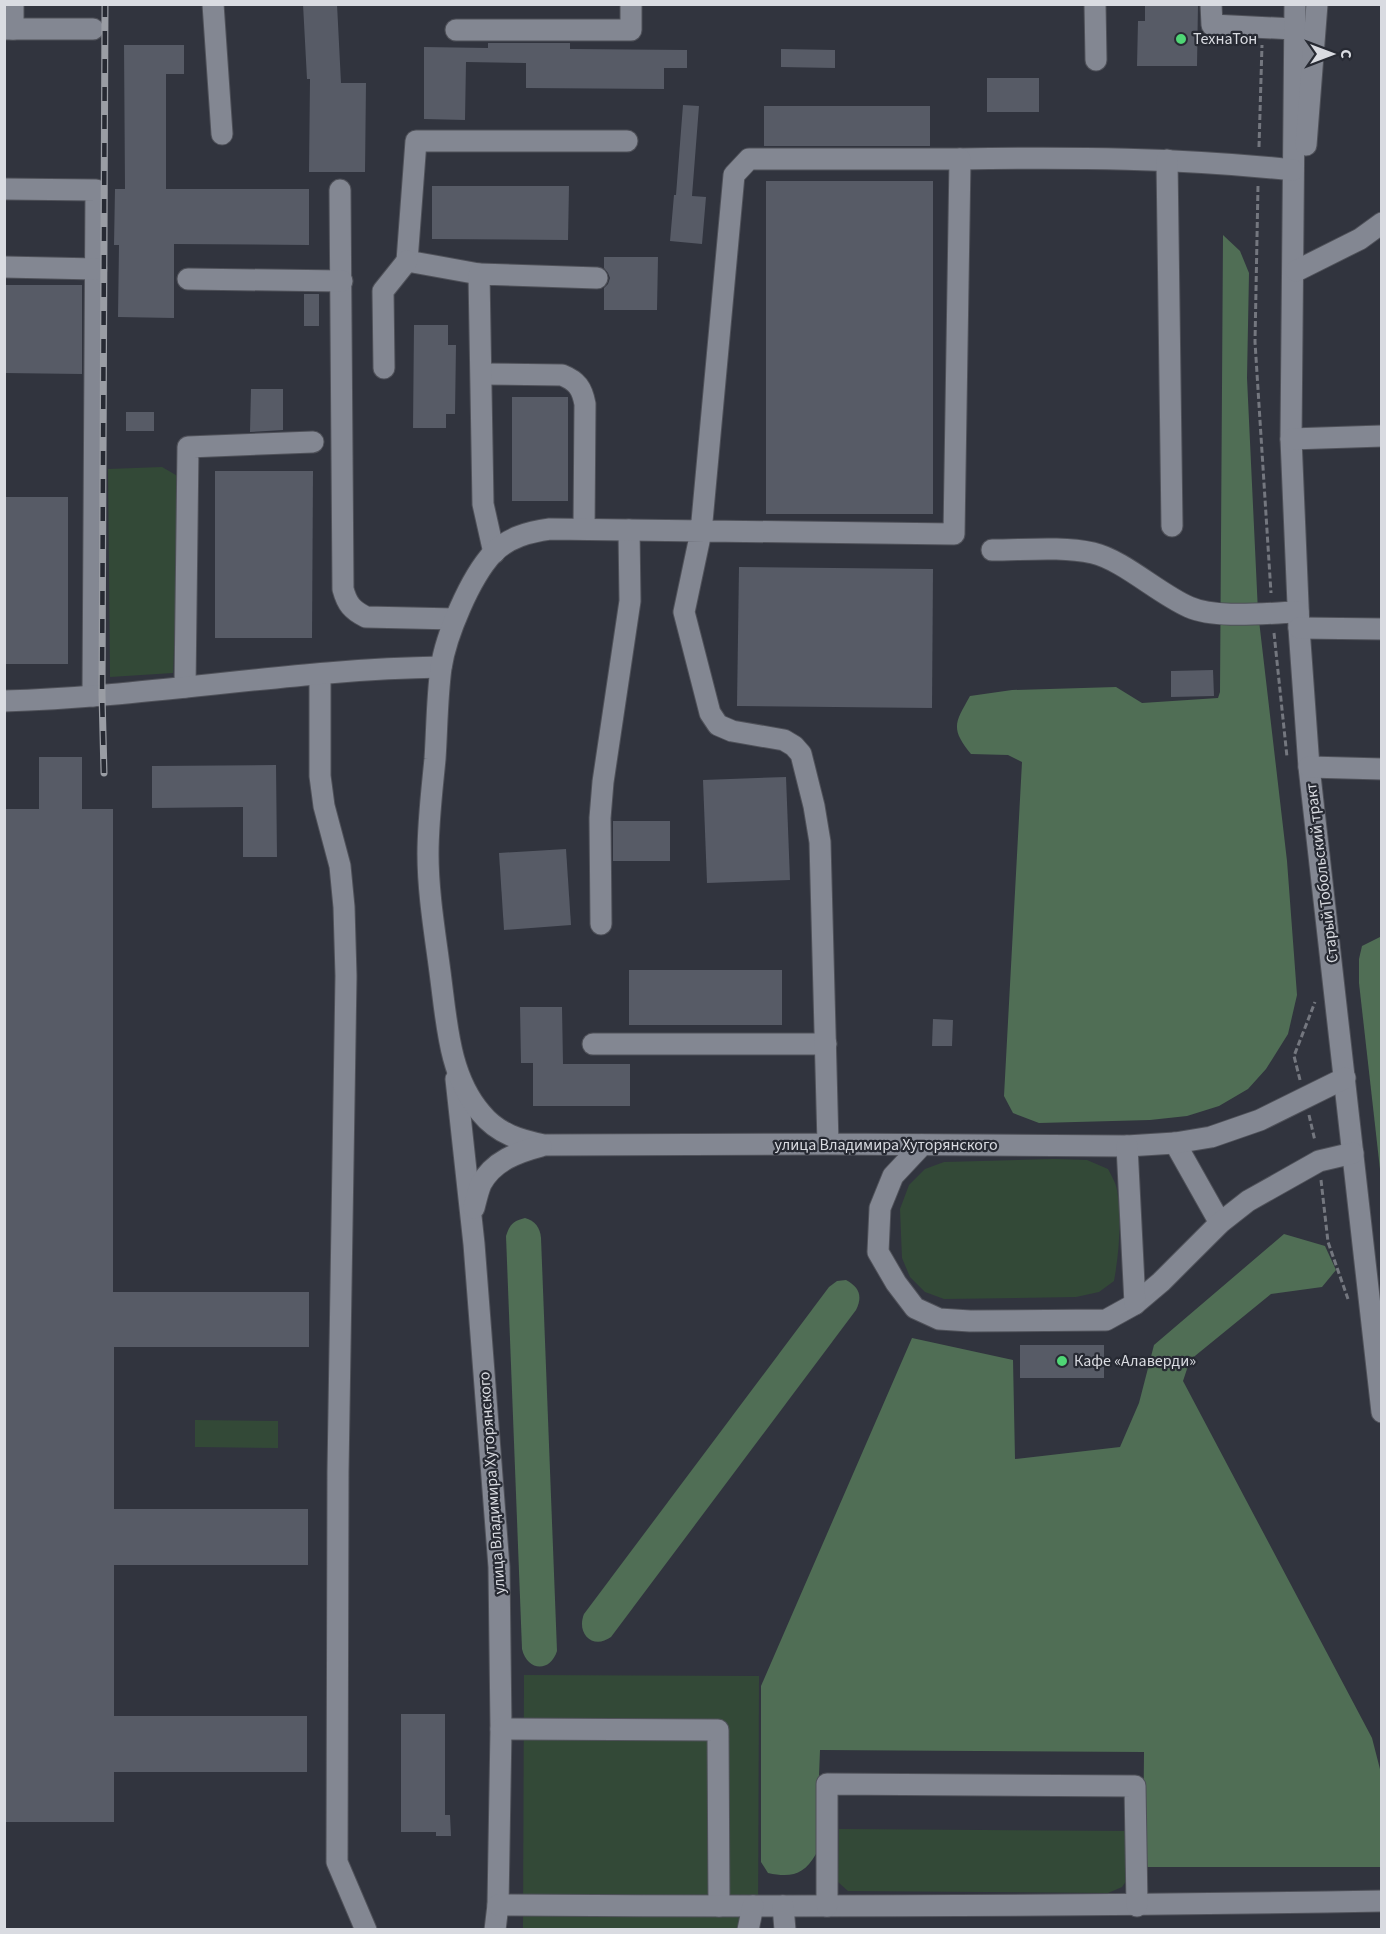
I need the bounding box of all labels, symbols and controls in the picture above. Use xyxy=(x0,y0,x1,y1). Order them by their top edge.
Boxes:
north arrow xyxy=(1302,24,1362,84)
place label: ТехнаТон xyxy=(1193,28,1257,50)
marker: ТехнаТон xyxy=(1174,32,1188,46)
text: С xyxy=(1335,49,1357,59)
street label: Старый Тобольский тракт xyxy=(1300,782,1344,964)
street label: улица Владимира Хуторянского xyxy=(774,1134,998,1156)
place label: Кафе «Алаверди» xyxy=(1074,1350,1196,1372)
marker: Кафе «Алаверди» xyxy=(1055,1354,1069,1368)
street label: улица Владимира Хуторянского xyxy=(473,1371,511,1595)

